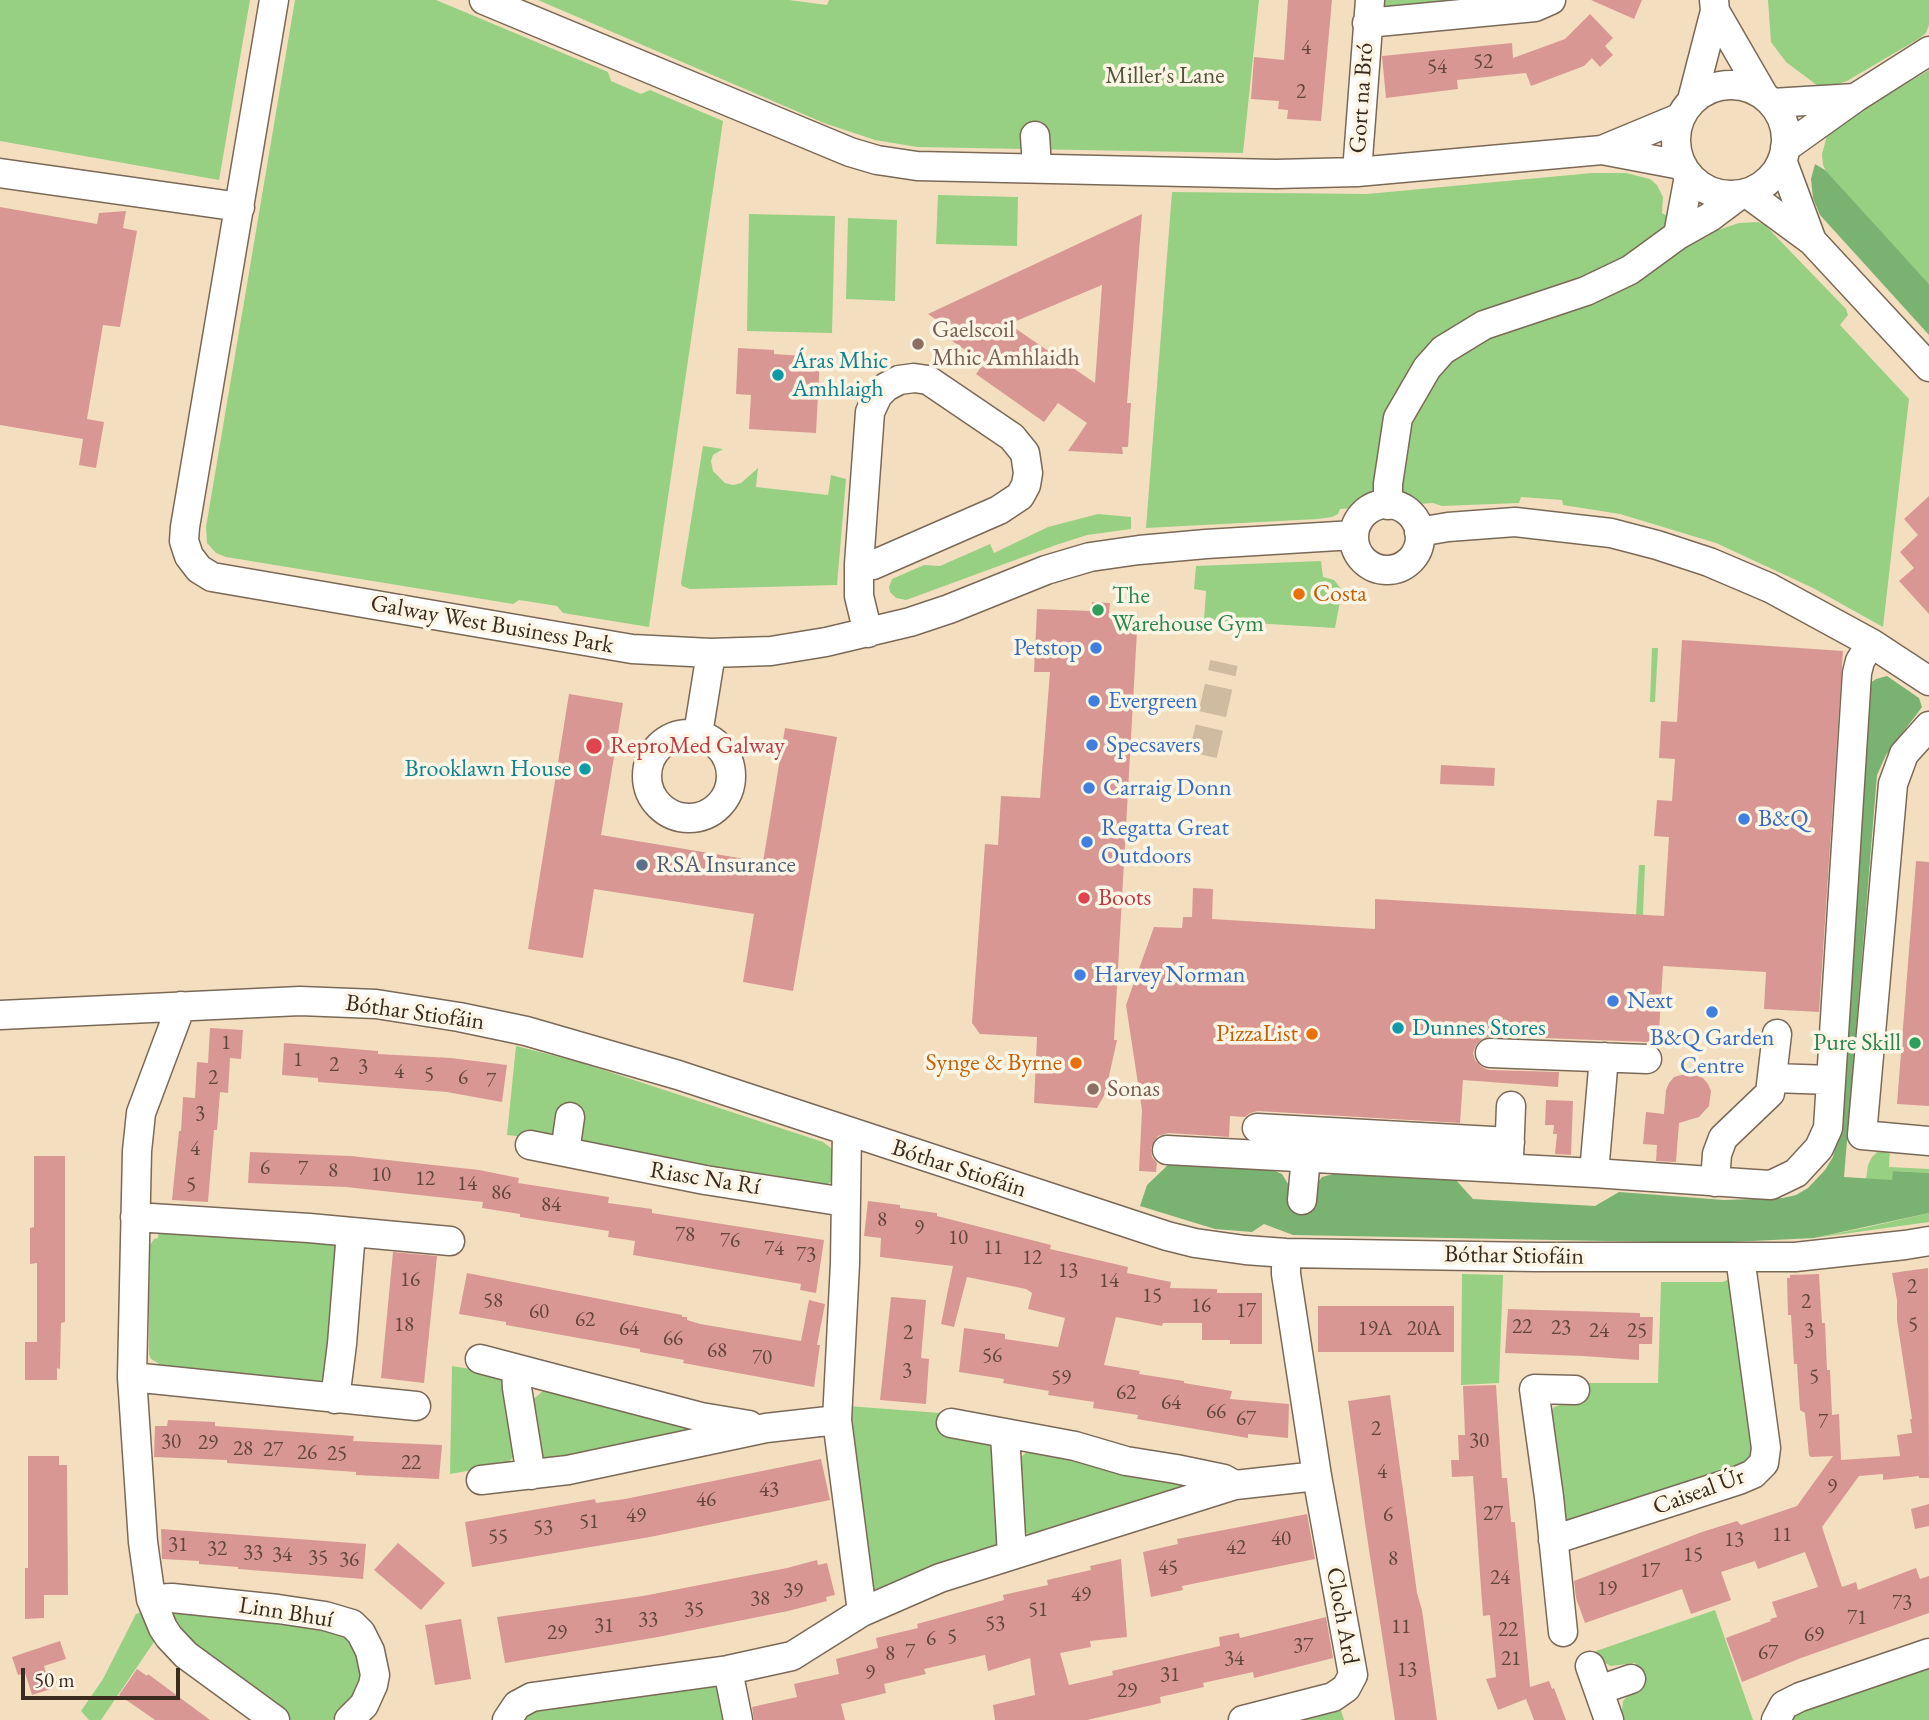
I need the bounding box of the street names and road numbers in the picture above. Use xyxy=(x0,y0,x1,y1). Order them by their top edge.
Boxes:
street label: Gort na Bró xyxy=(1344,42,1380,154)
street label: Galway West Business Park xyxy=(368,589,616,661)
street label: Bóthar Stiofáin xyxy=(344,989,486,1037)
street label: Bóthar Stiofáin xyxy=(888,1134,1030,1204)
street label: Riasc Na Rí xyxy=(648,1156,762,1202)
street label: Bóthar Stiofáin xyxy=(1444,1240,1584,1272)
street label: Caiseal Úr xyxy=(1649,1462,1749,1522)
street label: Cloch Ard xyxy=(1319,1565,1365,1667)
street label: Linn Bhuí xyxy=(237,1591,335,1635)

